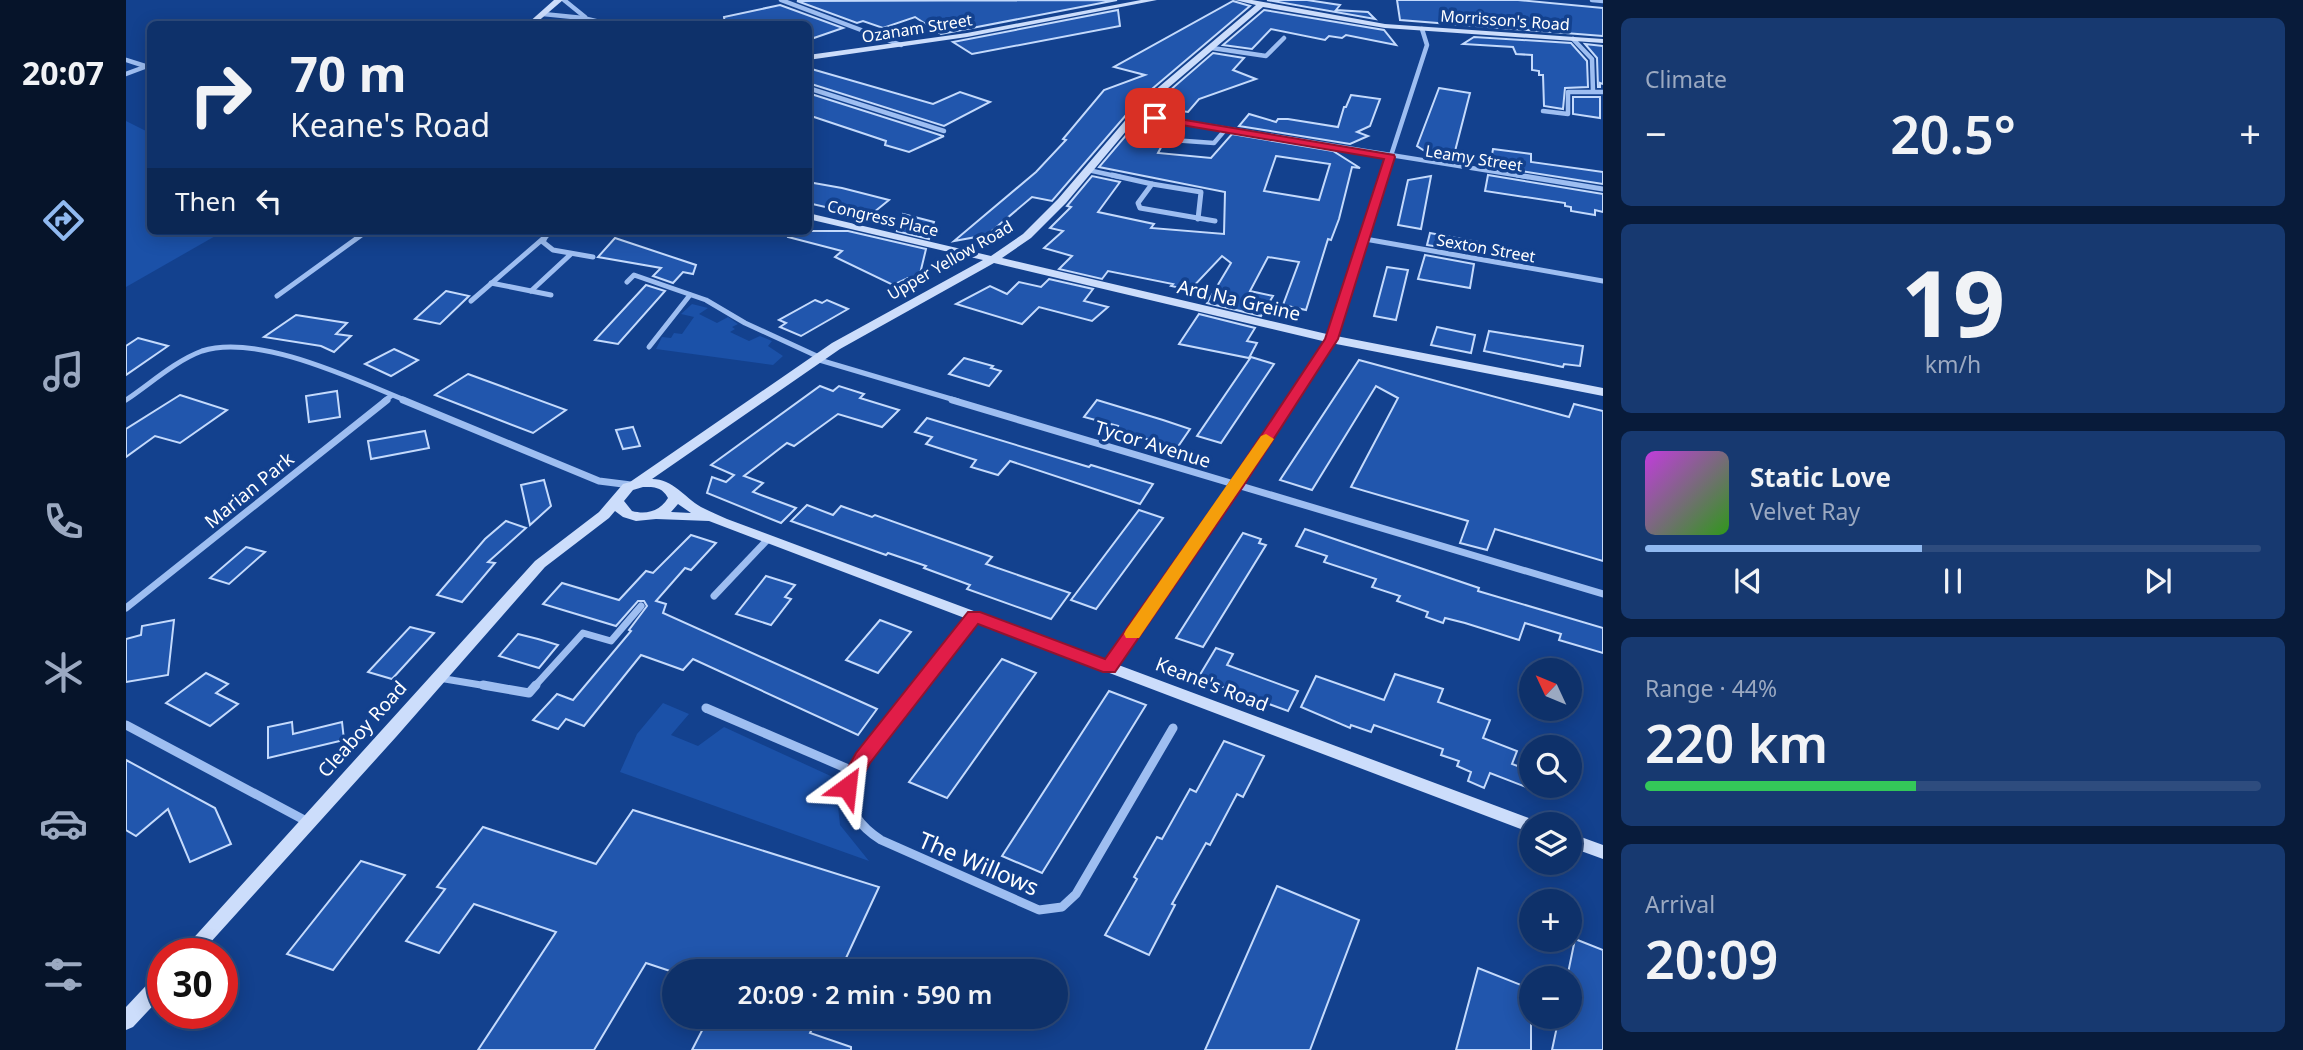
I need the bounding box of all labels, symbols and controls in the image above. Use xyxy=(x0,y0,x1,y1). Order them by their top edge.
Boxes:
street label: Morrisson's Road xyxy=(1440,5,1570,35)
street label: Ozanam Street xyxy=(860,8,974,48)
text: 70 m xyxy=(290,40,407,106)
icon: right xyxy=(175,49,266,140)
text: 20:07 xyxy=(22,51,104,94)
text: Climate xyxy=(1645,63,1727,95)
pin xyxy=(1125,88,1185,148)
text: 20.5° xyxy=(1890,98,2016,169)
icon: arrive xyxy=(1136,99,1174,137)
text: Keane's Road xyxy=(290,103,490,146)
text: − xyxy=(1645,107,1667,159)
text: + xyxy=(2239,107,2261,159)
street label: Leamy Street xyxy=(1424,139,1525,177)
icon: left xyxy=(250,182,288,220)
text: Then xyxy=(175,183,236,219)
street label: Congress Place xyxy=(825,194,941,242)
icon: directions xyxy=(39,196,88,245)
street label: Upper Yellow Road xyxy=(883,215,1017,305)
street label: Sexton Street xyxy=(1435,228,1537,268)
text: 19 xyxy=(1901,240,2005,364)
street label: Ard Na Greine xyxy=(1175,273,1303,327)
icon: music xyxy=(39,347,88,396)
text: km/h xyxy=(1925,348,1981,380)
street label: Tycor Avenue xyxy=(1092,414,1214,474)
street label: Marian Park xyxy=(199,446,299,534)
text: Static Love xyxy=(1750,459,1891,495)
text: Velvet Ray xyxy=(1750,495,1860,527)
icon: phone xyxy=(39,497,88,546)
icon: previous xyxy=(1729,562,1767,600)
icon: pause xyxy=(1934,562,1972,600)
icon: next xyxy=(2139,562,2177,600)
icon: climate xyxy=(39,648,88,697)
street label: Keane's Road xyxy=(1152,651,1272,717)
north arrow xyxy=(1519,658,1582,721)
map controls xyxy=(1519,658,1582,1029)
text: Range · 44% xyxy=(1645,672,1777,704)
street label: Cleaboy Road xyxy=(312,675,412,783)
text: 220 km xyxy=(1645,707,1828,778)
button: search xyxy=(1519,735,1582,798)
position arrow xyxy=(810,750,884,824)
icon: car xyxy=(39,799,88,848)
button: layers xyxy=(1519,812,1582,875)
street label: The Willows xyxy=(914,823,1044,903)
text: Arrival xyxy=(1645,888,1715,920)
button: + xyxy=(1519,889,1582,952)
text: 20:09 xyxy=(1645,923,1778,994)
speed limit sign: 30 xyxy=(147,938,238,1029)
icon: filters xyxy=(39,950,88,999)
button: − xyxy=(1519,966,1582,1029)
text: 20:09 · 2 min · 590 m xyxy=(738,976,992,1012)

